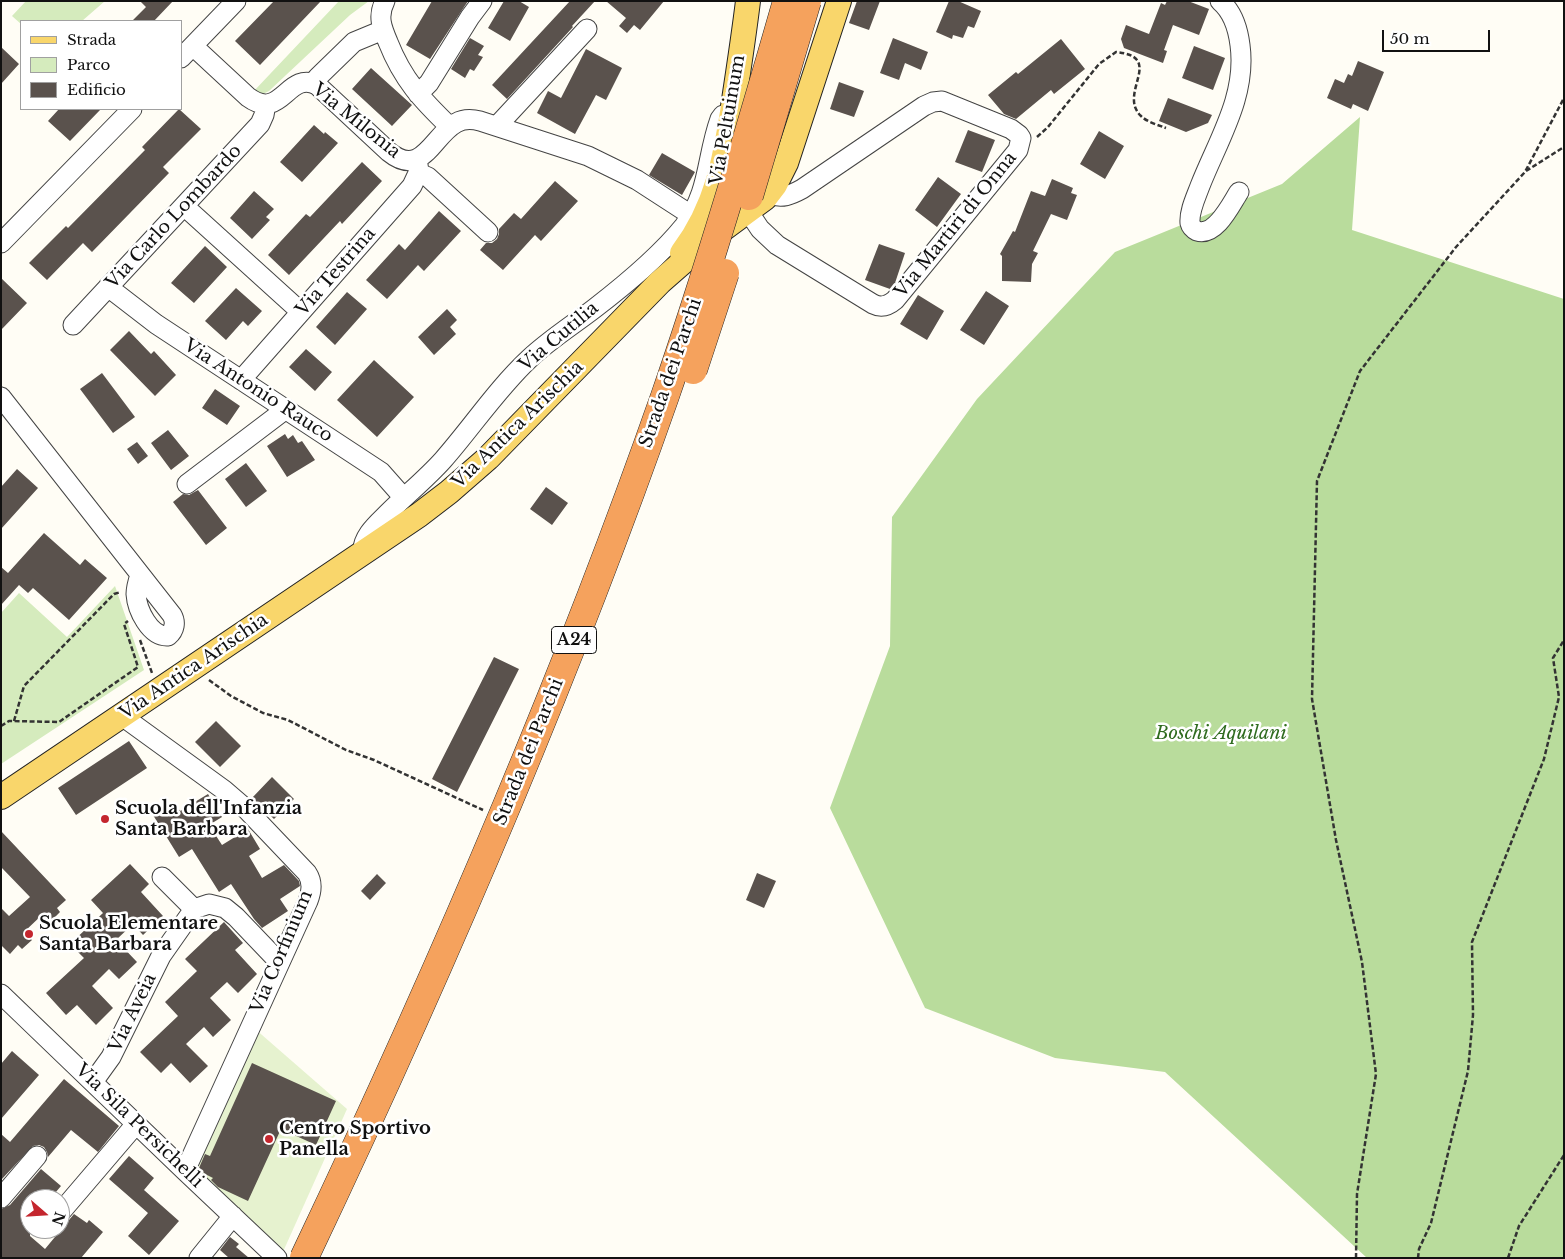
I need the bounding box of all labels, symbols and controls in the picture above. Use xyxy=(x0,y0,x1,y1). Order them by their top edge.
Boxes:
legend xyxy=(20,20,182,110)
scale bar xyxy=(1385,20,1492,52)
text: 50 m xyxy=(1390,29,1430,48)
text: Strada xyxy=(67,30,116,49)
street label: Via Peltuinum xyxy=(706,53,750,187)
text: Parco xyxy=(67,55,110,74)
street label: Via Milonia xyxy=(308,79,404,163)
text: Edificio xyxy=(67,80,126,99)
street label: Via Carlo Lombardo xyxy=(102,140,246,294)
street label: Via Martiri di Onna xyxy=(890,148,1022,302)
street label: Via Testrina xyxy=(292,223,380,321)
street label: Strada dei Parchi xyxy=(635,295,707,451)
street label: Via Cutilia xyxy=(515,298,603,376)
street label: Via Antonio Rauco xyxy=(179,335,337,447)
street label: Via Antica Arischia xyxy=(448,357,588,493)
street label: Via Antica Arischia xyxy=(116,609,272,725)
road number: A24 xyxy=(552,626,596,654)
street label: Strada dei Parchi xyxy=(490,675,568,829)
park label: Boschi Aquilani xyxy=(1155,723,1287,745)
place label: Scuola dell'Infanzia Santa Barbara xyxy=(115,798,302,841)
marker: Scuola dell'Infanzia Santa Barbara xyxy=(99,813,111,825)
street label: Via Corfinium xyxy=(246,887,318,1017)
place label: Scuola Elementare Santa Barbara xyxy=(39,913,218,956)
marker: Scuola Elementare Santa Barbara xyxy=(23,928,35,940)
street label: Via Aveia xyxy=(105,970,161,1056)
street label: Via Sila Persichelli xyxy=(71,1059,207,1193)
place label: Centro Sportivo Panella xyxy=(279,1118,431,1160)
marker: Centro Sportivo Panella xyxy=(263,1133,275,1145)
north arrow xyxy=(20,1189,70,1239)
text: N xyxy=(48,1209,69,1228)

